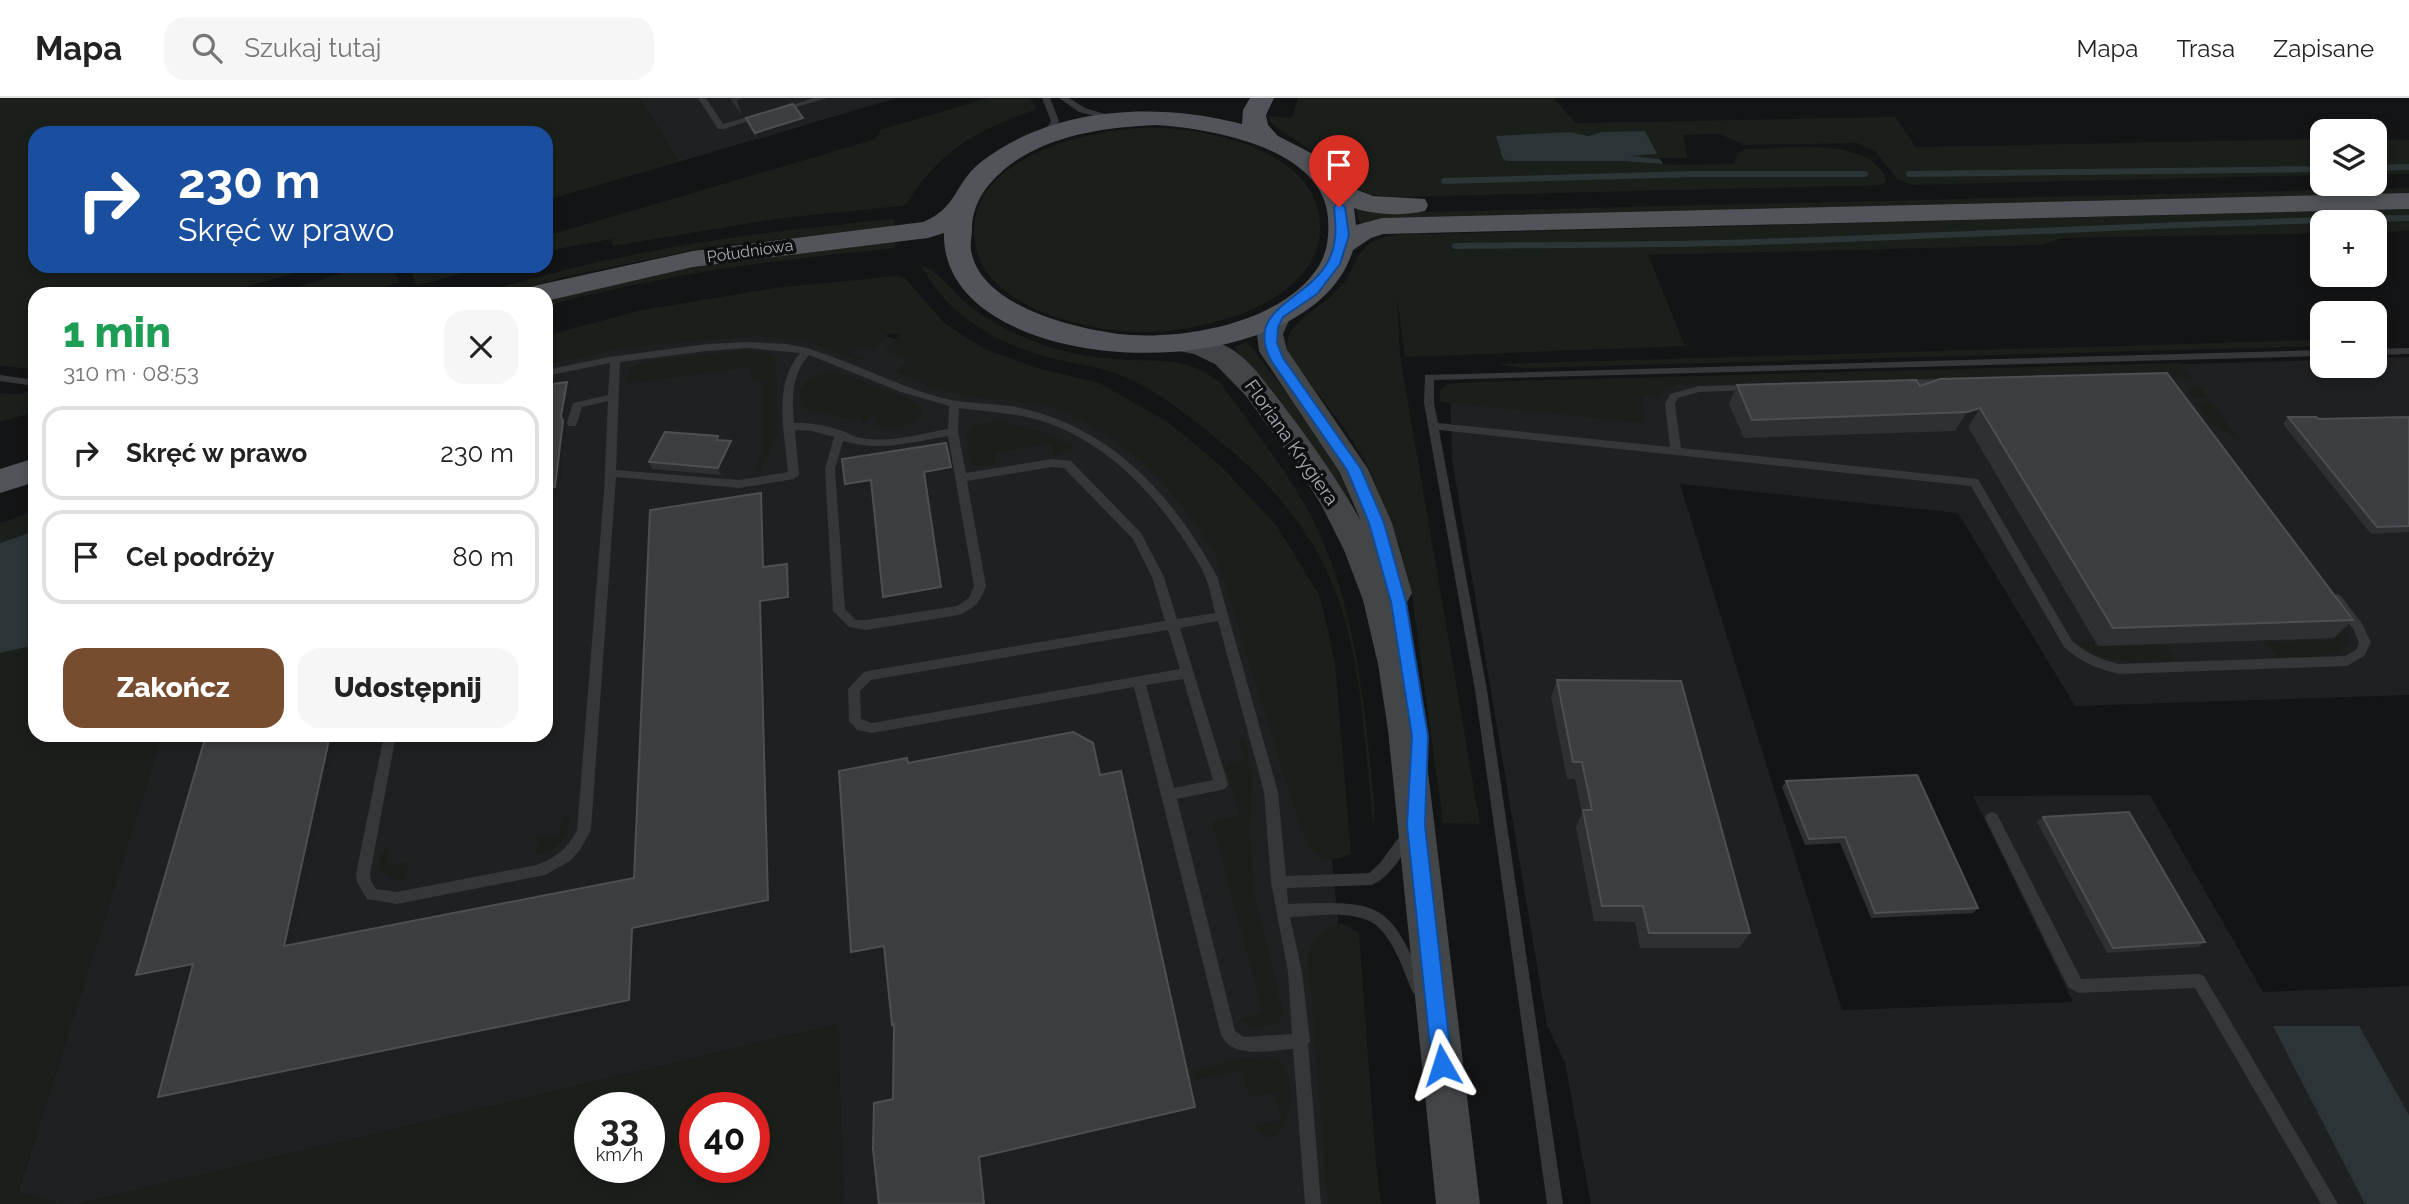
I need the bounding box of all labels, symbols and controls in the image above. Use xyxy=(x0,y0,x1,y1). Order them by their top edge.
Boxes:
search box xyxy=(164,17,654,80)
text: Mapa xyxy=(35,29,122,68)
icon: search xyxy=(188,29,226,67)
text: Szukaj tutaj xyxy=(244,33,381,63)
text: Mapa xyxy=(2077,34,2138,63)
text: Trasa xyxy=(2176,34,2235,63)
text: Zapisane xyxy=(2273,34,2374,63)
map controls xyxy=(2310,119,2387,378)
button: layers xyxy=(2310,119,2387,196)
pin xyxy=(1309,135,1369,207)
icon: arrive xyxy=(1320,146,1358,184)
text: 230 m xyxy=(178,152,320,209)
icon: right xyxy=(63,154,154,245)
button: + xyxy=(2310,210,2387,287)
text: Skręć w prawo xyxy=(178,211,394,248)
street label: Południowa xyxy=(706,236,794,266)
button: − xyxy=(2310,301,2387,378)
text: 1 min xyxy=(63,308,171,357)
button: close xyxy=(444,310,518,384)
text: 310 m · 08:53 xyxy=(63,359,199,386)
street label: Floriana Krygiera xyxy=(1241,375,1343,509)
icon: right xyxy=(67,434,105,472)
text: Skręć w prawo xyxy=(126,438,307,468)
text: 230 m xyxy=(440,438,514,468)
icon: arrive xyxy=(67,538,105,576)
text: Cel podróży xyxy=(126,542,275,572)
text: 80 m xyxy=(452,542,514,572)
button: Zakończ xyxy=(63,648,284,728)
button: Udostępnij xyxy=(298,648,518,728)
position arrow xyxy=(1405,1028,1479,1102)
speed limit sign: 40 xyxy=(679,1092,770,1183)
text: 33 xyxy=(600,1108,639,1149)
text: km/h xyxy=(596,1144,643,1165)

